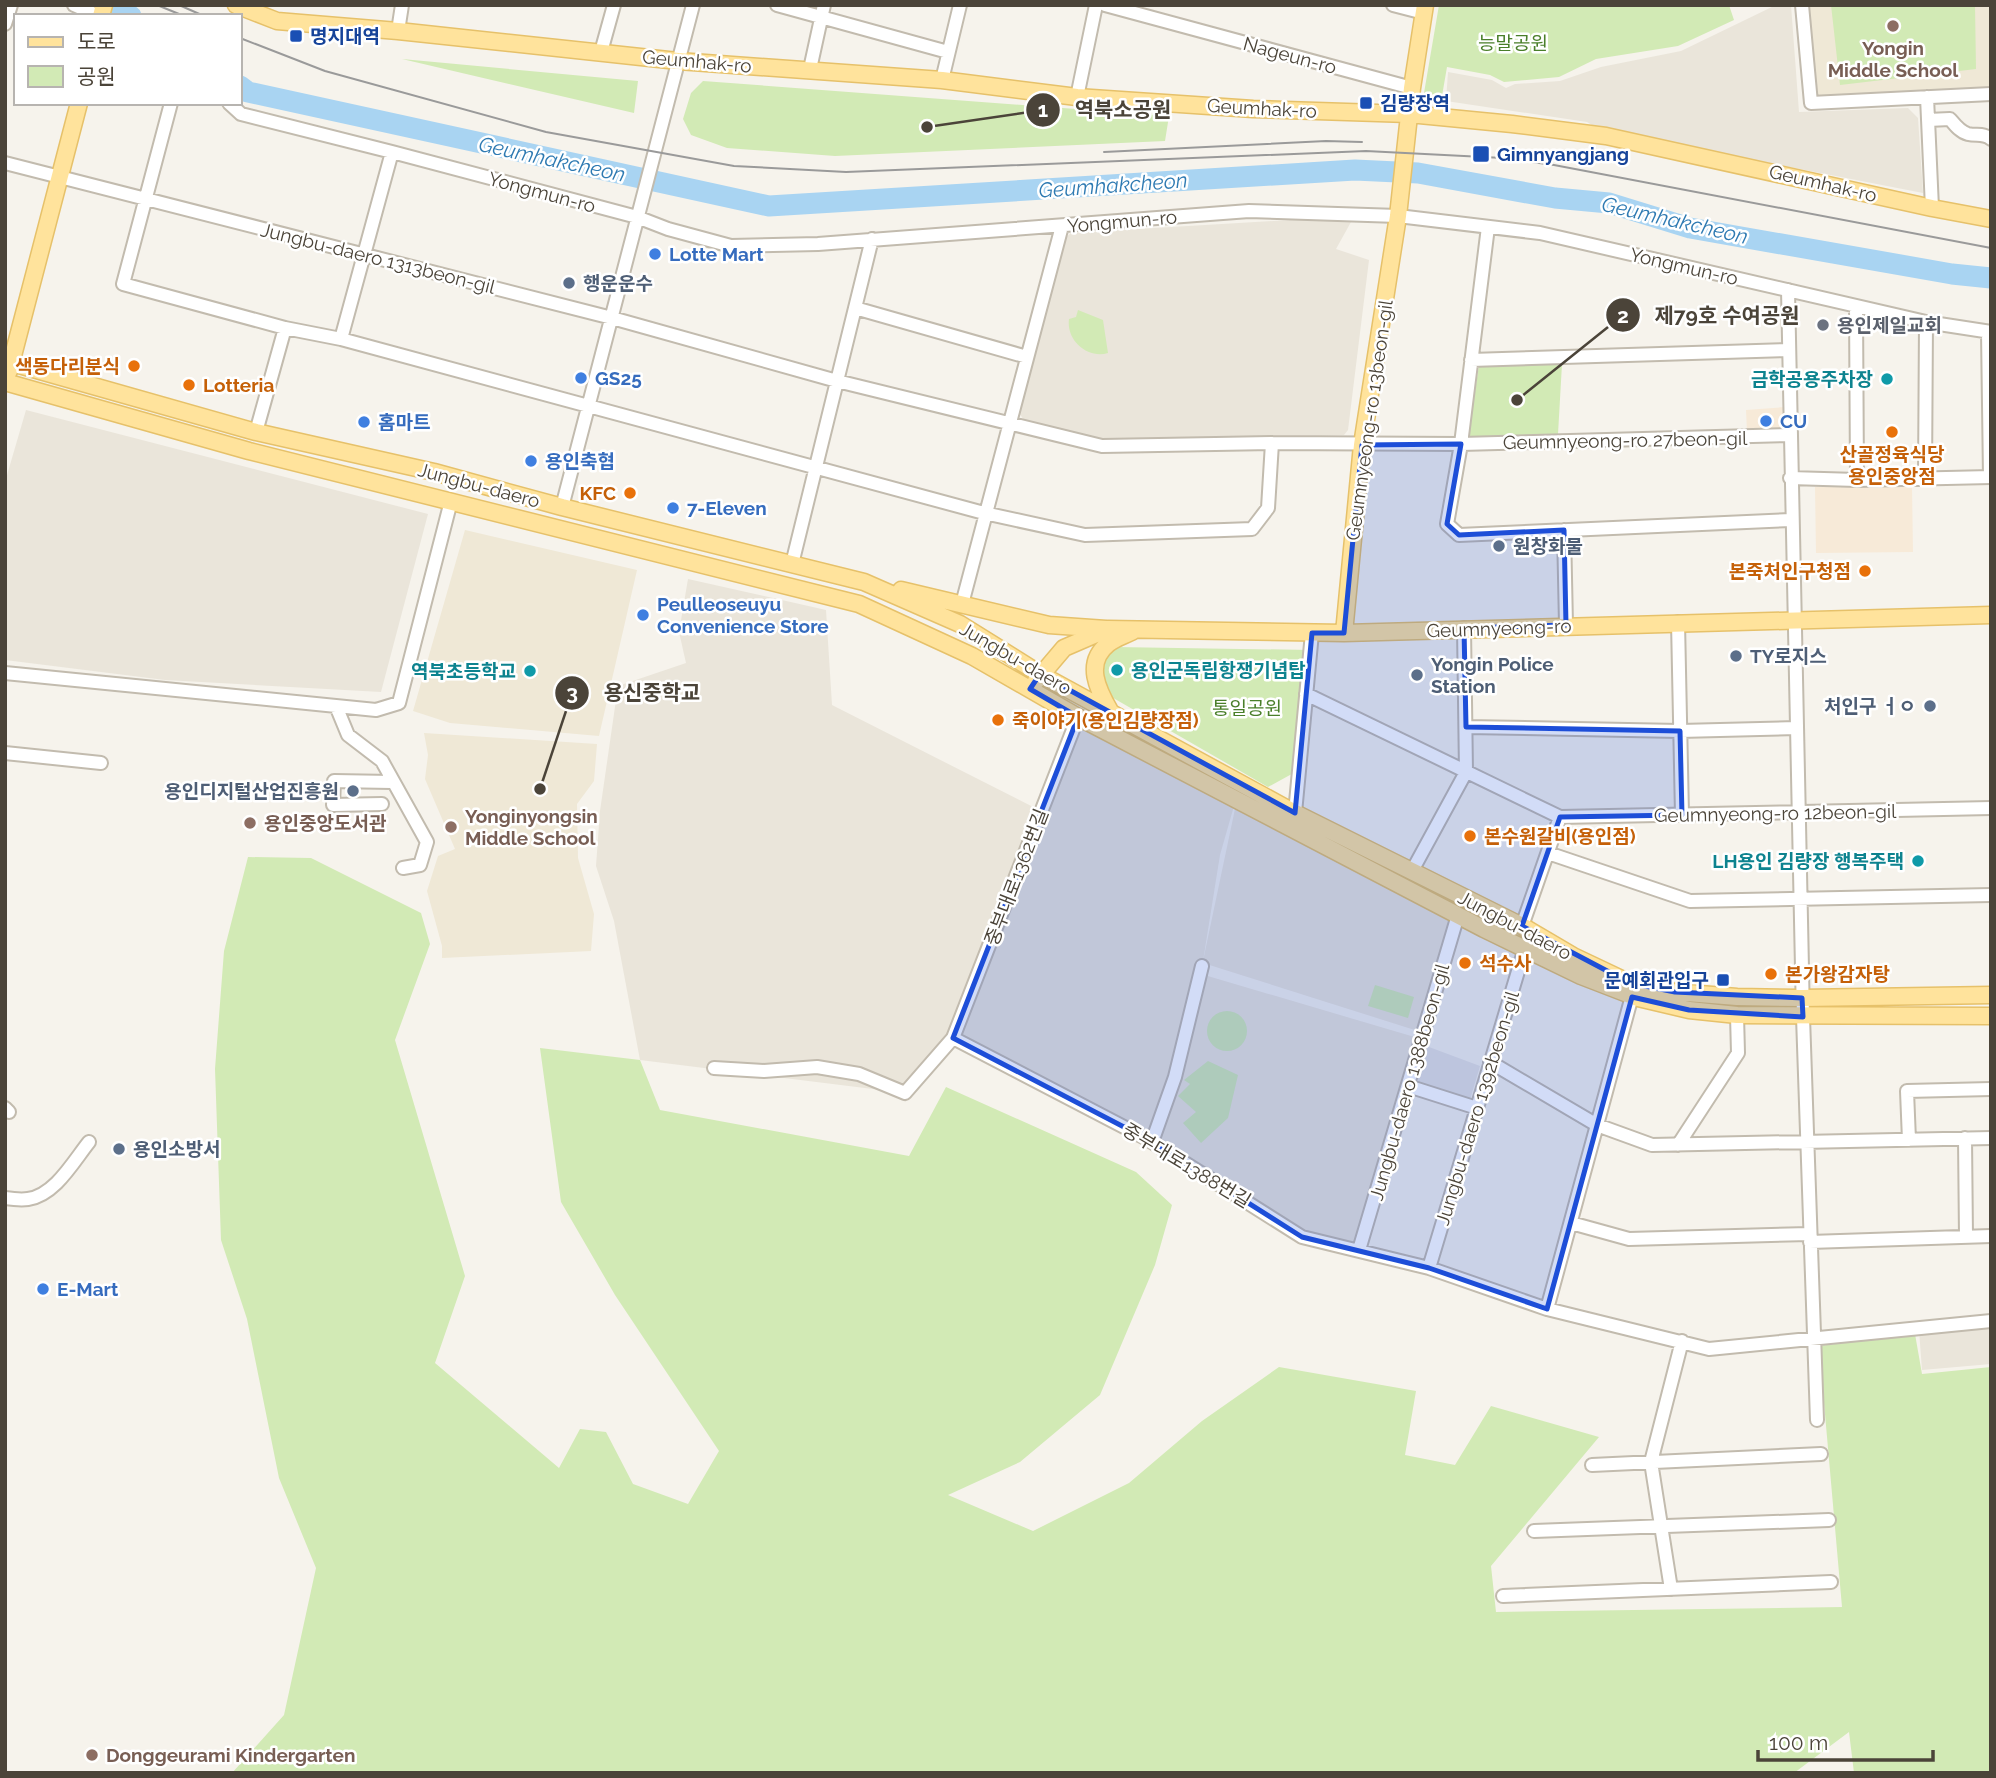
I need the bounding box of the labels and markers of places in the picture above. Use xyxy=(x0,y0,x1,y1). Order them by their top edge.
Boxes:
marker: Yongin Middle School xyxy=(1885,18,1901,34)
place label: 명지대역 xyxy=(310,25,380,47)
marker: 명지대역 xyxy=(288,28,304,44)
place label: Yongin Middle School xyxy=(1828,37,1959,81)
callout: 역북소공원 xyxy=(1026,89,1185,131)
place label: 김량장역 xyxy=(1380,92,1450,114)
marker: 김량장역 xyxy=(1358,95,1374,111)
place label: Gimnyangjang xyxy=(1497,143,1629,165)
marker: Gimnyangjang xyxy=(1471,144,1491,164)
place label: Lotte Mart xyxy=(669,243,764,265)
marker: Lotte Mart xyxy=(647,246,663,262)
place label: 행운운수 xyxy=(583,272,653,294)
marker: 행운운수 xyxy=(561,275,577,291)
callout: 제79호 수여공원 xyxy=(1605,294,1813,336)
place label: 용인제일교회 xyxy=(1837,314,1942,336)
marker: 용인제일교회 xyxy=(1815,317,1831,333)
place label: 색동다리분식 xyxy=(15,355,120,377)
marker: 색동다리분식 xyxy=(126,358,142,374)
place label: GS25 xyxy=(595,367,642,389)
place label: 금학공용주차장 xyxy=(1751,368,1873,390)
marker: GS25 xyxy=(573,370,589,386)
marker: 금학공용주차장 xyxy=(1879,371,1895,387)
place label: Lotteria xyxy=(203,374,274,396)
marker: Lotteria xyxy=(181,377,197,393)
place label: CU xyxy=(1780,410,1807,432)
place label: 홈마트 xyxy=(378,411,430,433)
marker: CU xyxy=(1758,413,1774,429)
marker: 홈마트 xyxy=(356,414,372,430)
marker: 산골정육식당 용인중앙점 xyxy=(1884,424,1900,440)
place label: 산골정육식당 용인중앙점 xyxy=(1840,443,1945,487)
place label: 용인축협 xyxy=(545,450,615,472)
marker: 용인축협 xyxy=(523,453,539,469)
place label: KFC xyxy=(580,482,616,504)
marker: KFC xyxy=(622,485,638,501)
place label: 7-Eleven xyxy=(687,497,767,519)
marker: 7-Eleven xyxy=(665,500,681,516)
place label: 원창화물 xyxy=(1513,535,1583,557)
marker: 원창화물 xyxy=(1491,538,1507,554)
place label: 본죽처인구청점 xyxy=(1729,560,1851,582)
marker: 본죽처인구청점 xyxy=(1857,563,1873,579)
place label: Peulleoseuyu Convenience Store xyxy=(657,593,829,637)
marker: Peulleoseuyu Convenience Store xyxy=(635,607,651,623)
place label: TY로지스 xyxy=(1750,645,1827,667)
marker: TY로지스 xyxy=(1728,648,1744,664)
place label: Yongin Police Station xyxy=(1431,653,1554,697)
place label: 용인군독립항쟁기념탑 xyxy=(1131,659,1306,681)
place label: 역북초등학교 xyxy=(411,660,516,682)
marker: 용인군독립항쟁기념탑 xyxy=(1109,662,1125,678)
marker: 역북초등학교 xyxy=(522,663,538,679)
marker: Yongin Police Station xyxy=(1409,667,1425,683)
callout: 용신중학교 xyxy=(555,672,714,714)
place label: 처인구 ㅓㅇ xyxy=(1824,695,1916,717)
marker: 처인구 ㅓㅇ xyxy=(1922,698,1938,714)
place label: 죽이야기(용인김량장점) xyxy=(1012,709,1199,731)
marker: 죽이야기(용인김량장점) xyxy=(990,712,1006,728)
place label: 용인디지털산업진흥원 xyxy=(164,780,339,802)
marker: 용인디지털산업진흥원 xyxy=(345,783,361,799)
place label: Yonginyongsin Middle School xyxy=(465,805,598,849)
place label: 용인중앙도서관 xyxy=(264,812,387,834)
marker: 용인중앙도서관 xyxy=(242,815,258,831)
marker: Yonginyongsin Middle School xyxy=(443,819,459,835)
place label: 본수원갈비(용인점) xyxy=(1484,825,1636,847)
marker: 본수원갈비(용인점) xyxy=(1462,828,1478,844)
place label: LH용인 김량장 행복주택 xyxy=(1712,850,1904,872)
marker: LH용인 김량장 행복주택 xyxy=(1910,853,1926,869)
place label: 석수사 xyxy=(1479,952,1532,974)
marker: 석수사 xyxy=(1457,955,1473,971)
place label: 본가왕감자탕 xyxy=(1785,963,1890,985)
marker: 본가왕감자탕 xyxy=(1763,966,1779,982)
place label: 문예회관입구 xyxy=(1604,969,1709,991)
marker: 문예회관입구 xyxy=(1715,972,1731,988)
place label: 용인소방서 xyxy=(133,1138,220,1160)
marker: 용인소방서 xyxy=(111,1141,127,1157)
place label: E-Mart xyxy=(57,1278,119,1300)
marker: E-Mart xyxy=(35,1281,51,1297)
place label: Donggeurami Kindergarten xyxy=(106,1744,355,1766)
marker: Donggeurami Kindergarten xyxy=(84,1747,100,1763)

